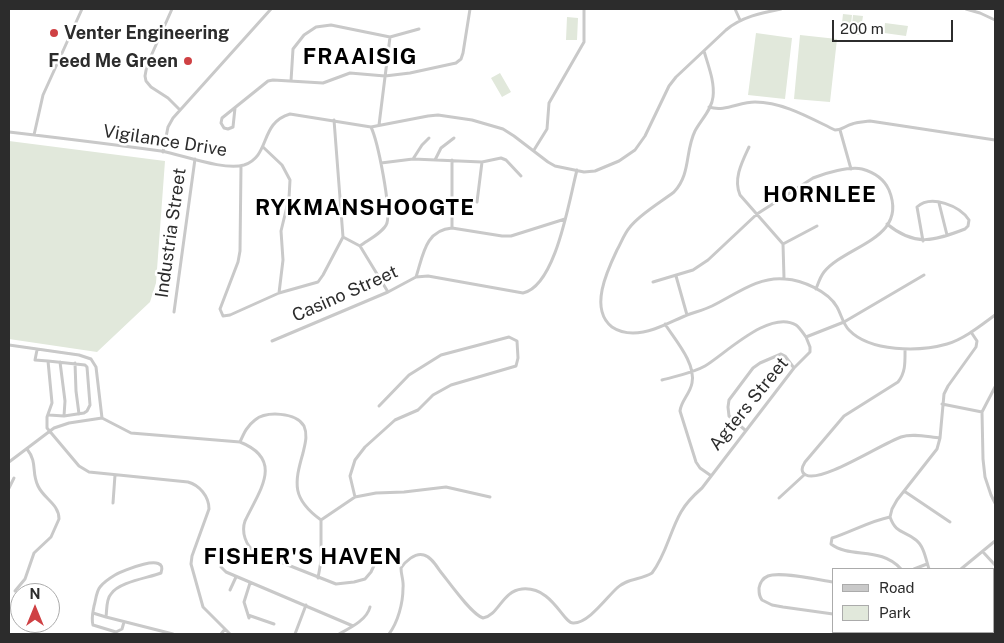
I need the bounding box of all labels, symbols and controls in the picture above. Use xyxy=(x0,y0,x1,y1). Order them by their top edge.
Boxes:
scale bar xyxy=(834,10,955,42)
text: 200 m xyxy=(840,20,884,37)
place label: Venter Engineering xyxy=(64,22,229,44)
marker: Venter Engineering xyxy=(48,27,60,39)
district label: FRAAISIG xyxy=(302,44,418,70)
place label: Feed Me Green xyxy=(48,50,178,72)
marker: Feed Me Green xyxy=(182,55,194,67)
street label: Vigilance Drive xyxy=(101,121,229,161)
street label: Industria Street xyxy=(151,167,191,299)
district label: HORNLEE xyxy=(762,182,878,208)
district label: RYKMANSHOOGTE xyxy=(253,195,477,221)
street label: Casino Street xyxy=(289,261,401,327)
street label: Agters Street xyxy=(705,353,793,455)
district label: FISHER'S HAVEN xyxy=(202,544,404,570)
legend xyxy=(832,568,994,633)
text: Road xyxy=(879,579,915,596)
north arrow xyxy=(10,583,60,633)
text: N xyxy=(30,586,40,602)
text: Park xyxy=(879,604,911,621)

